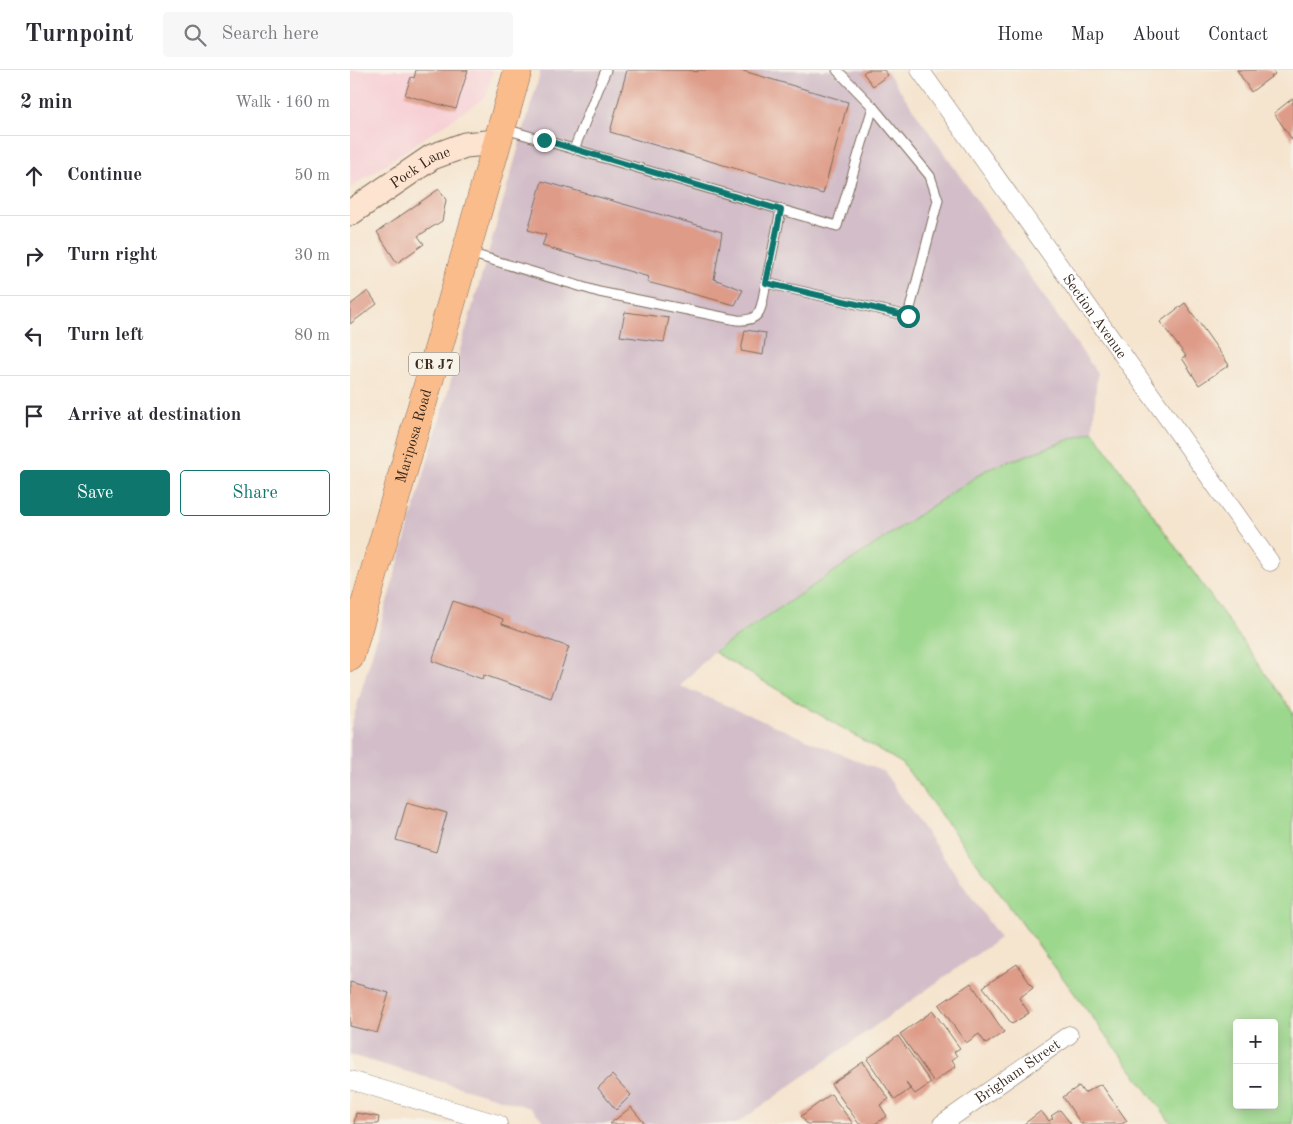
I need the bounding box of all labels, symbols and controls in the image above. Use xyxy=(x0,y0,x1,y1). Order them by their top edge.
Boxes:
search box xyxy=(163,12,513,57)
icon: search xyxy=(181,21,209,49)
text: Turnpoint xyxy=(25,23,133,47)
text: Search here xyxy=(221,25,319,44)
text: Home xyxy=(997,26,1043,44)
text: Map xyxy=(1071,26,1104,44)
text: About xyxy=(1132,26,1180,44)
text: Contact xyxy=(1208,26,1268,44)
text: 2 min xyxy=(20,92,73,113)
text: Walk · 160 m xyxy=(235,95,330,111)
route end xyxy=(533,129,556,152)
street label: Pock Lane xyxy=(388,145,453,192)
icon: ahead xyxy=(20,162,48,190)
text: Continue xyxy=(67,166,142,185)
text: 50 m xyxy=(294,168,330,184)
icon: right xyxy=(20,242,48,270)
text: Turn right xyxy=(67,246,157,265)
text: 30 m xyxy=(294,248,330,264)
street label: Section Avenue xyxy=(1059,272,1129,362)
route start xyxy=(897,305,920,328)
icon: left xyxy=(20,322,48,350)
text: Turn left xyxy=(67,326,144,345)
text: 80 m xyxy=(294,328,330,344)
road number: CR J7 xyxy=(409,352,459,376)
street label: Mariposa Road xyxy=(394,387,435,485)
icon: arrive xyxy=(20,402,48,430)
text: Arrive at destination xyxy=(67,406,241,425)
button: Save xyxy=(20,470,170,516)
button: Share xyxy=(180,470,330,516)
map controls xyxy=(1233,1019,1278,1109)
button: + xyxy=(1233,1019,1278,1064)
street label: Brigham Street xyxy=(973,1038,1064,1107)
button: − xyxy=(1233,1064,1278,1109)

